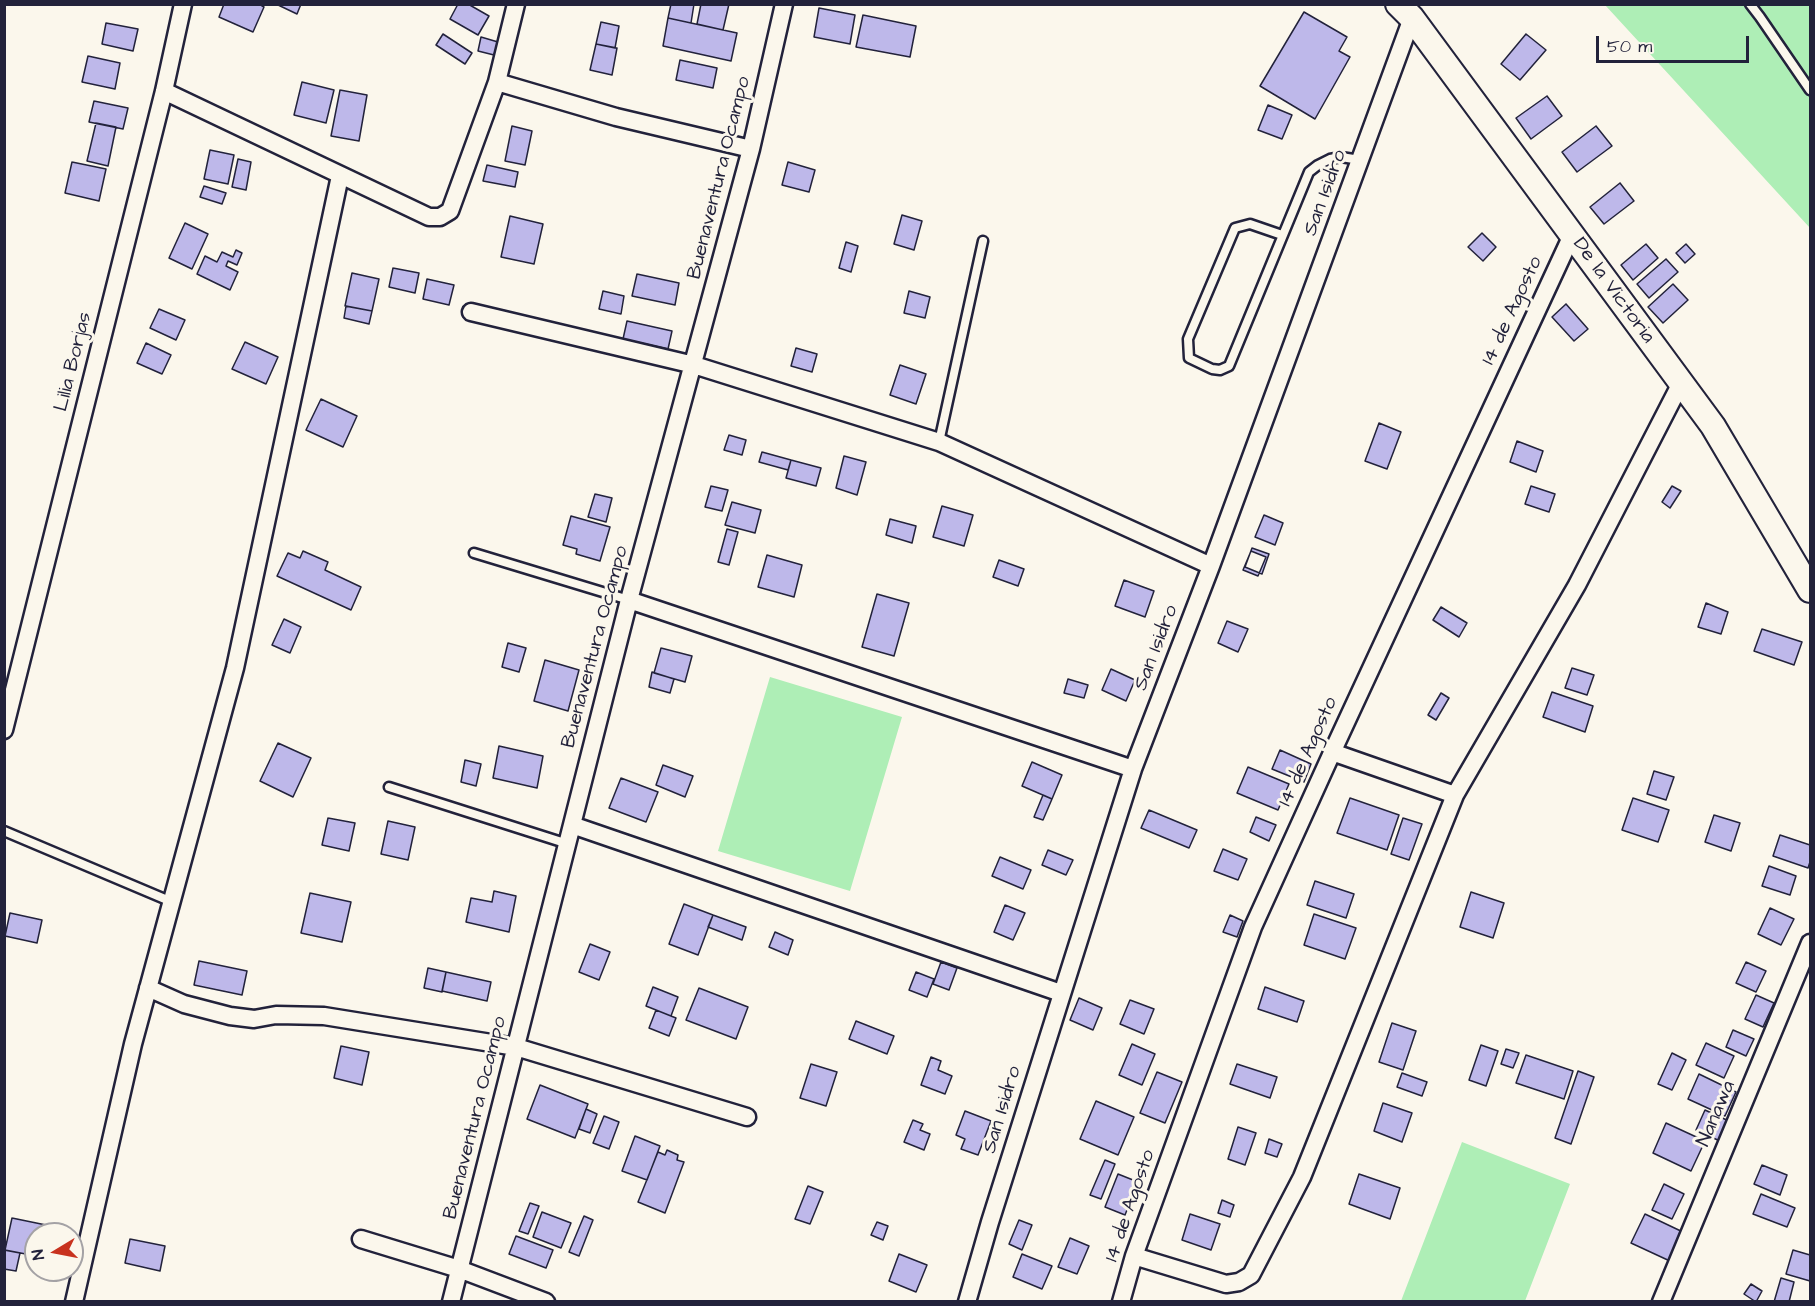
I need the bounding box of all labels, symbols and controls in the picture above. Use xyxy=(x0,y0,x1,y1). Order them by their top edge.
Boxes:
scale bar xyxy=(1599,24,1752,62)
text: 50 m xyxy=(1607,34,1652,59)
street label: Buenaventura Ocampo xyxy=(683,74,757,282)
street label: San Isidro xyxy=(1299,147,1353,239)
street label: De la Victoria xyxy=(1567,233,1659,349)
street label: 14 de Agosto xyxy=(1477,253,1549,369)
street label: Lilia Borjas xyxy=(50,310,98,414)
street label: Buenaventura Ocampo xyxy=(557,543,635,751)
street label: San Isidro xyxy=(1130,602,1184,694)
street label: 14 de Agosto xyxy=(1274,694,1344,810)
street label: Buenaventura Ocampo xyxy=(439,1014,513,1222)
street label: San Isidro xyxy=(978,1064,1028,1156)
street label: Nanawa xyxy=(1692,1077,1742,1151)
street label: 14 de Agosto xyxy=(1101,1147,1161,1265)
north arrow xyxy=(24,1222,84,1282)
text: N xyxy=(27,1248,50,1262)

